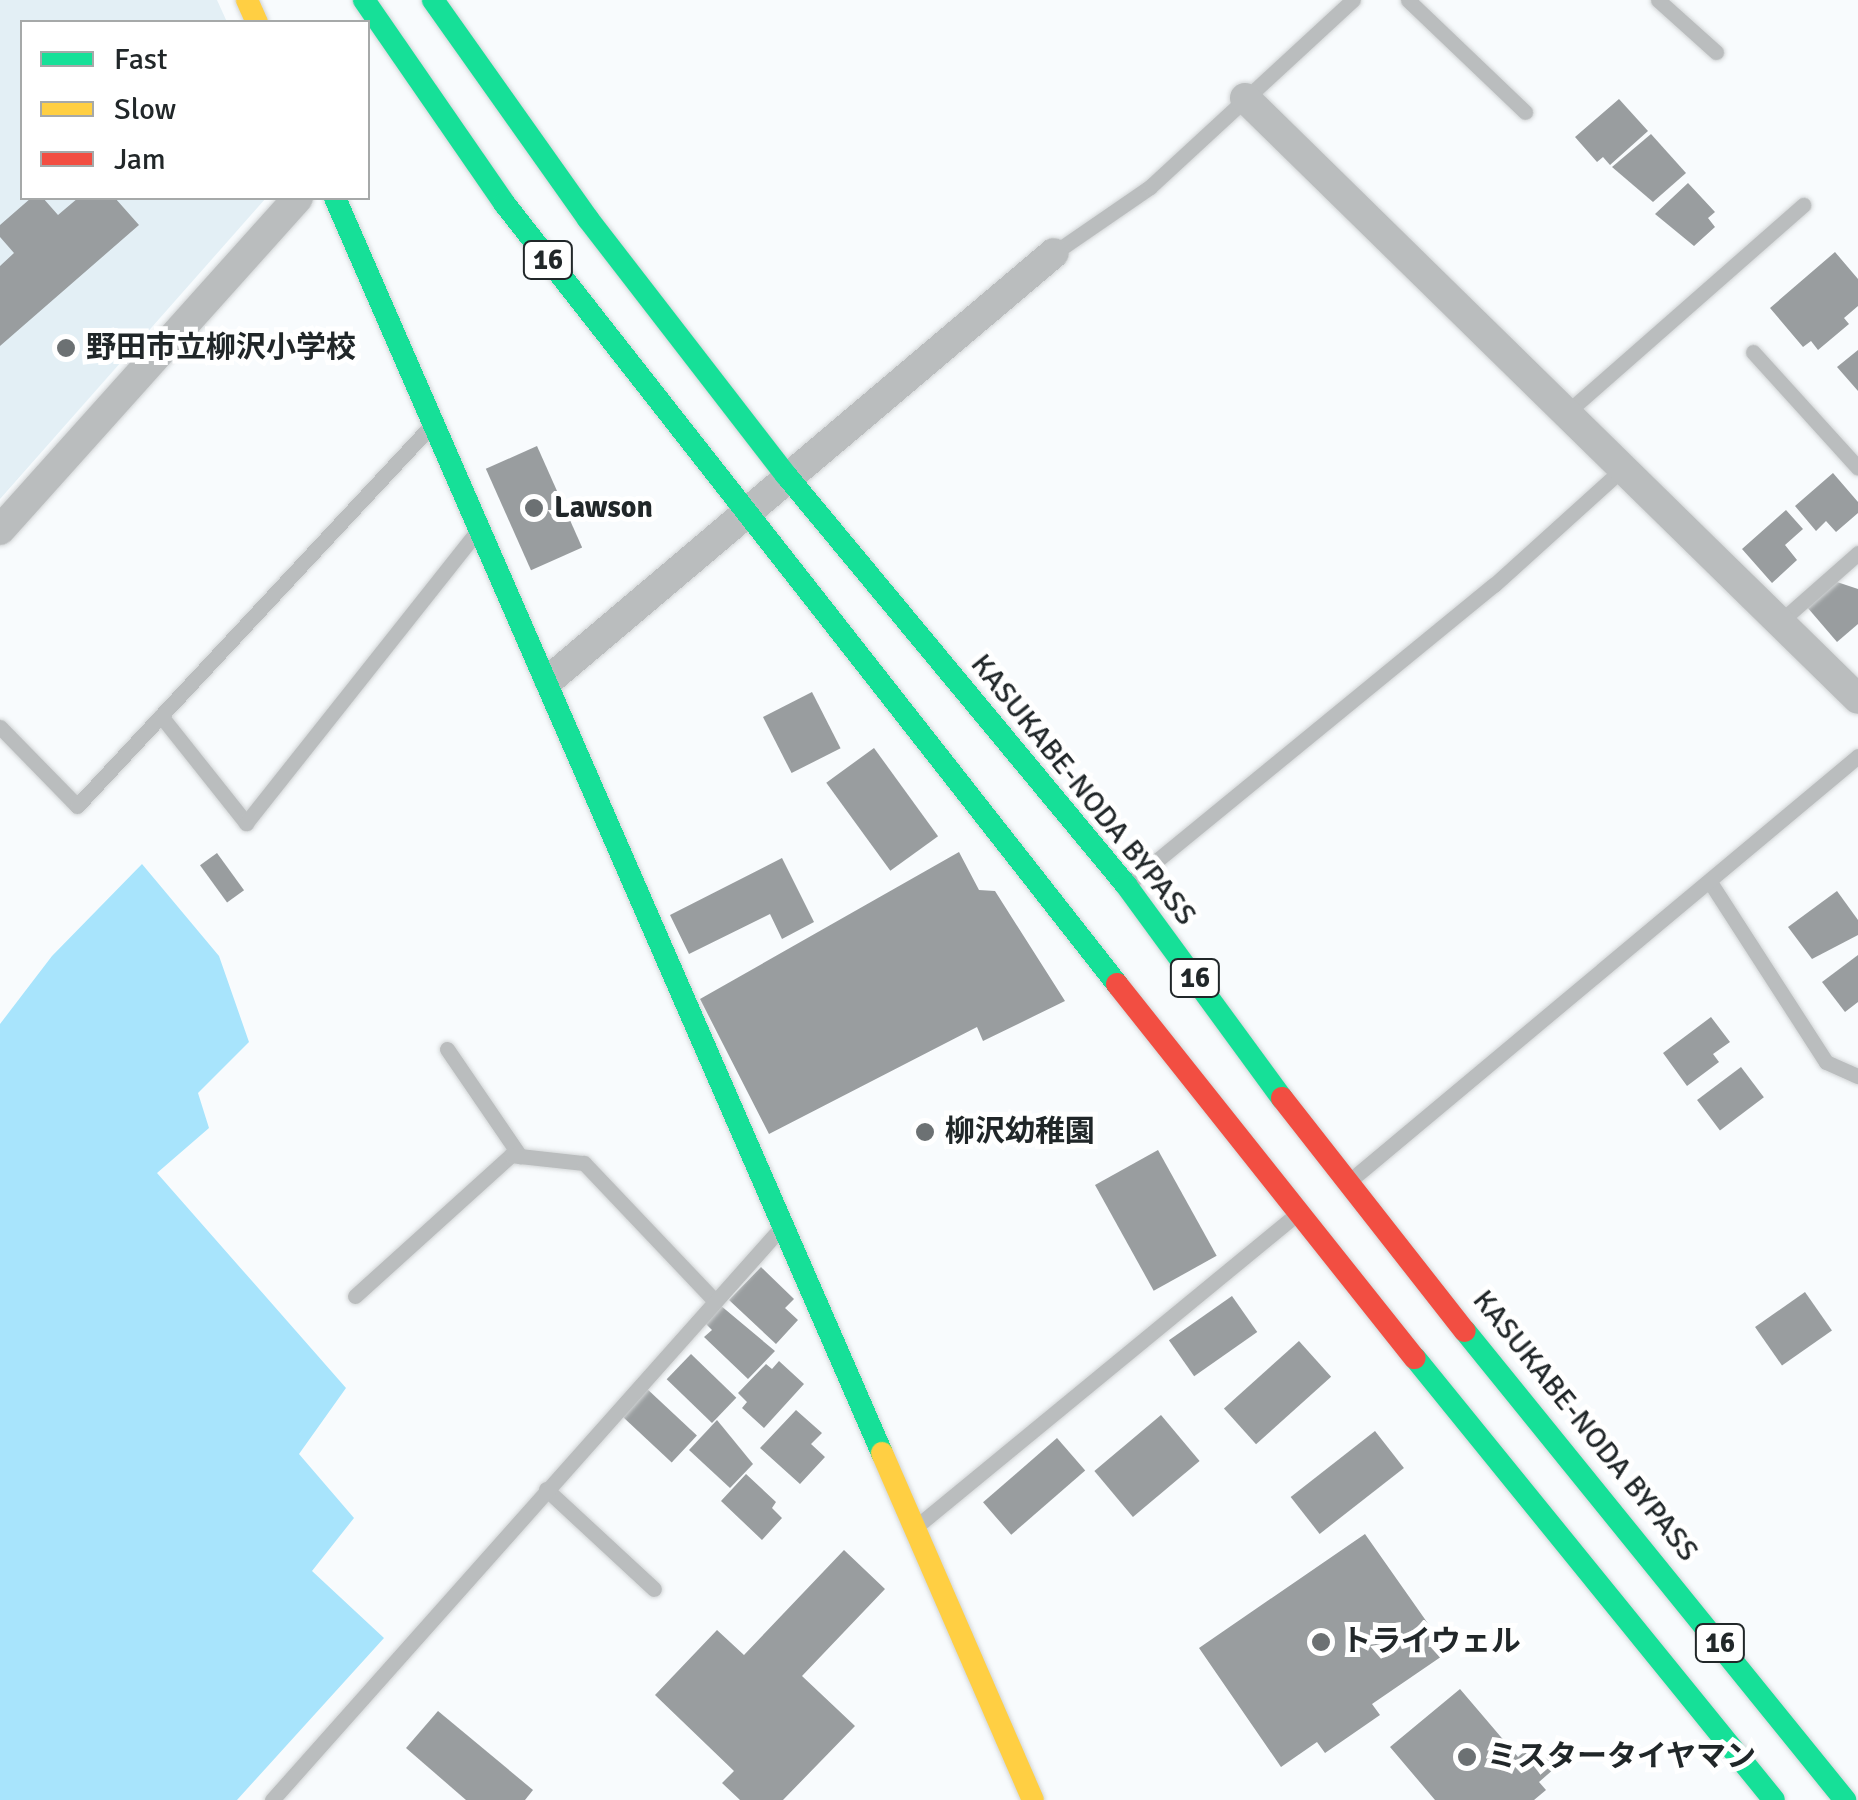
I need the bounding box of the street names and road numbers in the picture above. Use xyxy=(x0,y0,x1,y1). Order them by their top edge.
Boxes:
road number: 16 xyxy=(520,237,576,283)
street label: KASUKABE-NODA BYPASS xyxy=(963,647,1203,933)
road number: 16 xyxy=(1168,955,1222,1001)
street label: KASUKABE-NODA BYPASS xyxy=(1465,1283,1705,1569)
road number: 16 xyxy=(1692,1620,1748,1666)

